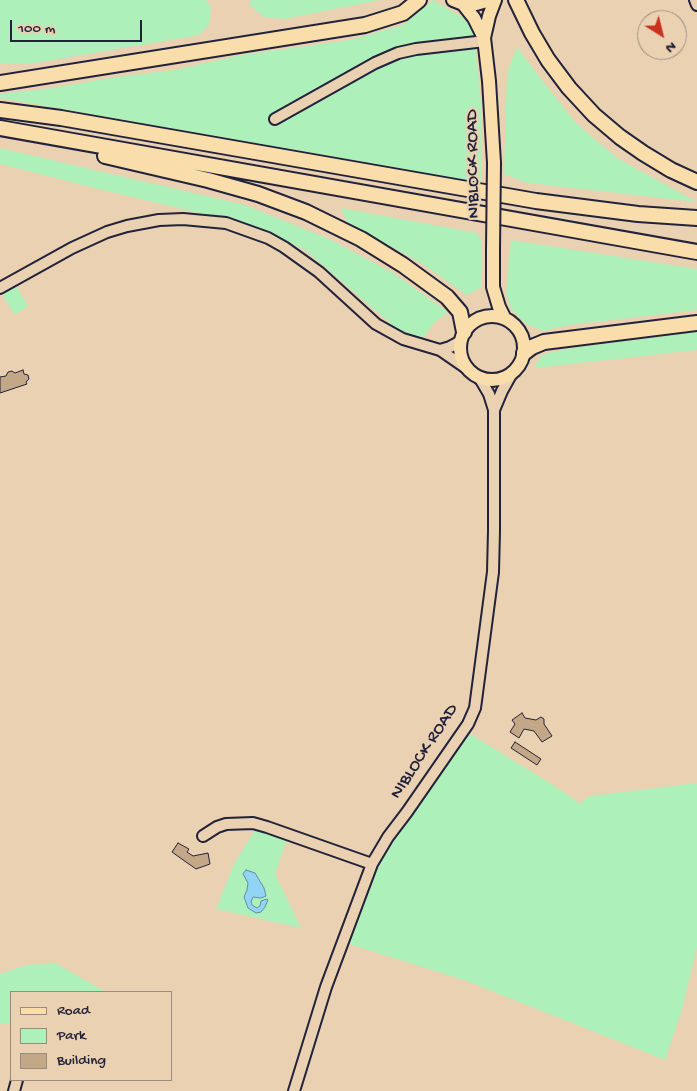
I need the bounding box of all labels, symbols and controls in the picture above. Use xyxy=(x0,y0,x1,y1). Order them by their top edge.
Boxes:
scale bar xyxy=(12,10,145,42)
north arrow xyxy=(637,10,687,60)
text: 100 m xyxy=(18,20,55,38)
text: N xyxy=(662,37,679,56)
street label: NIBLOCK ROAD xyxy=(462,109,486,219)
street label: NIBLOCK ROAD xyxy=(386,700,464,804)
legend xyxy=(10,991,172,1081)
text: Road xyxy=(57,1002,90,1020)
text: Park xyxy=(57,1027,86,1045)
text: Building xyxy=(57,1052,106,1070)

